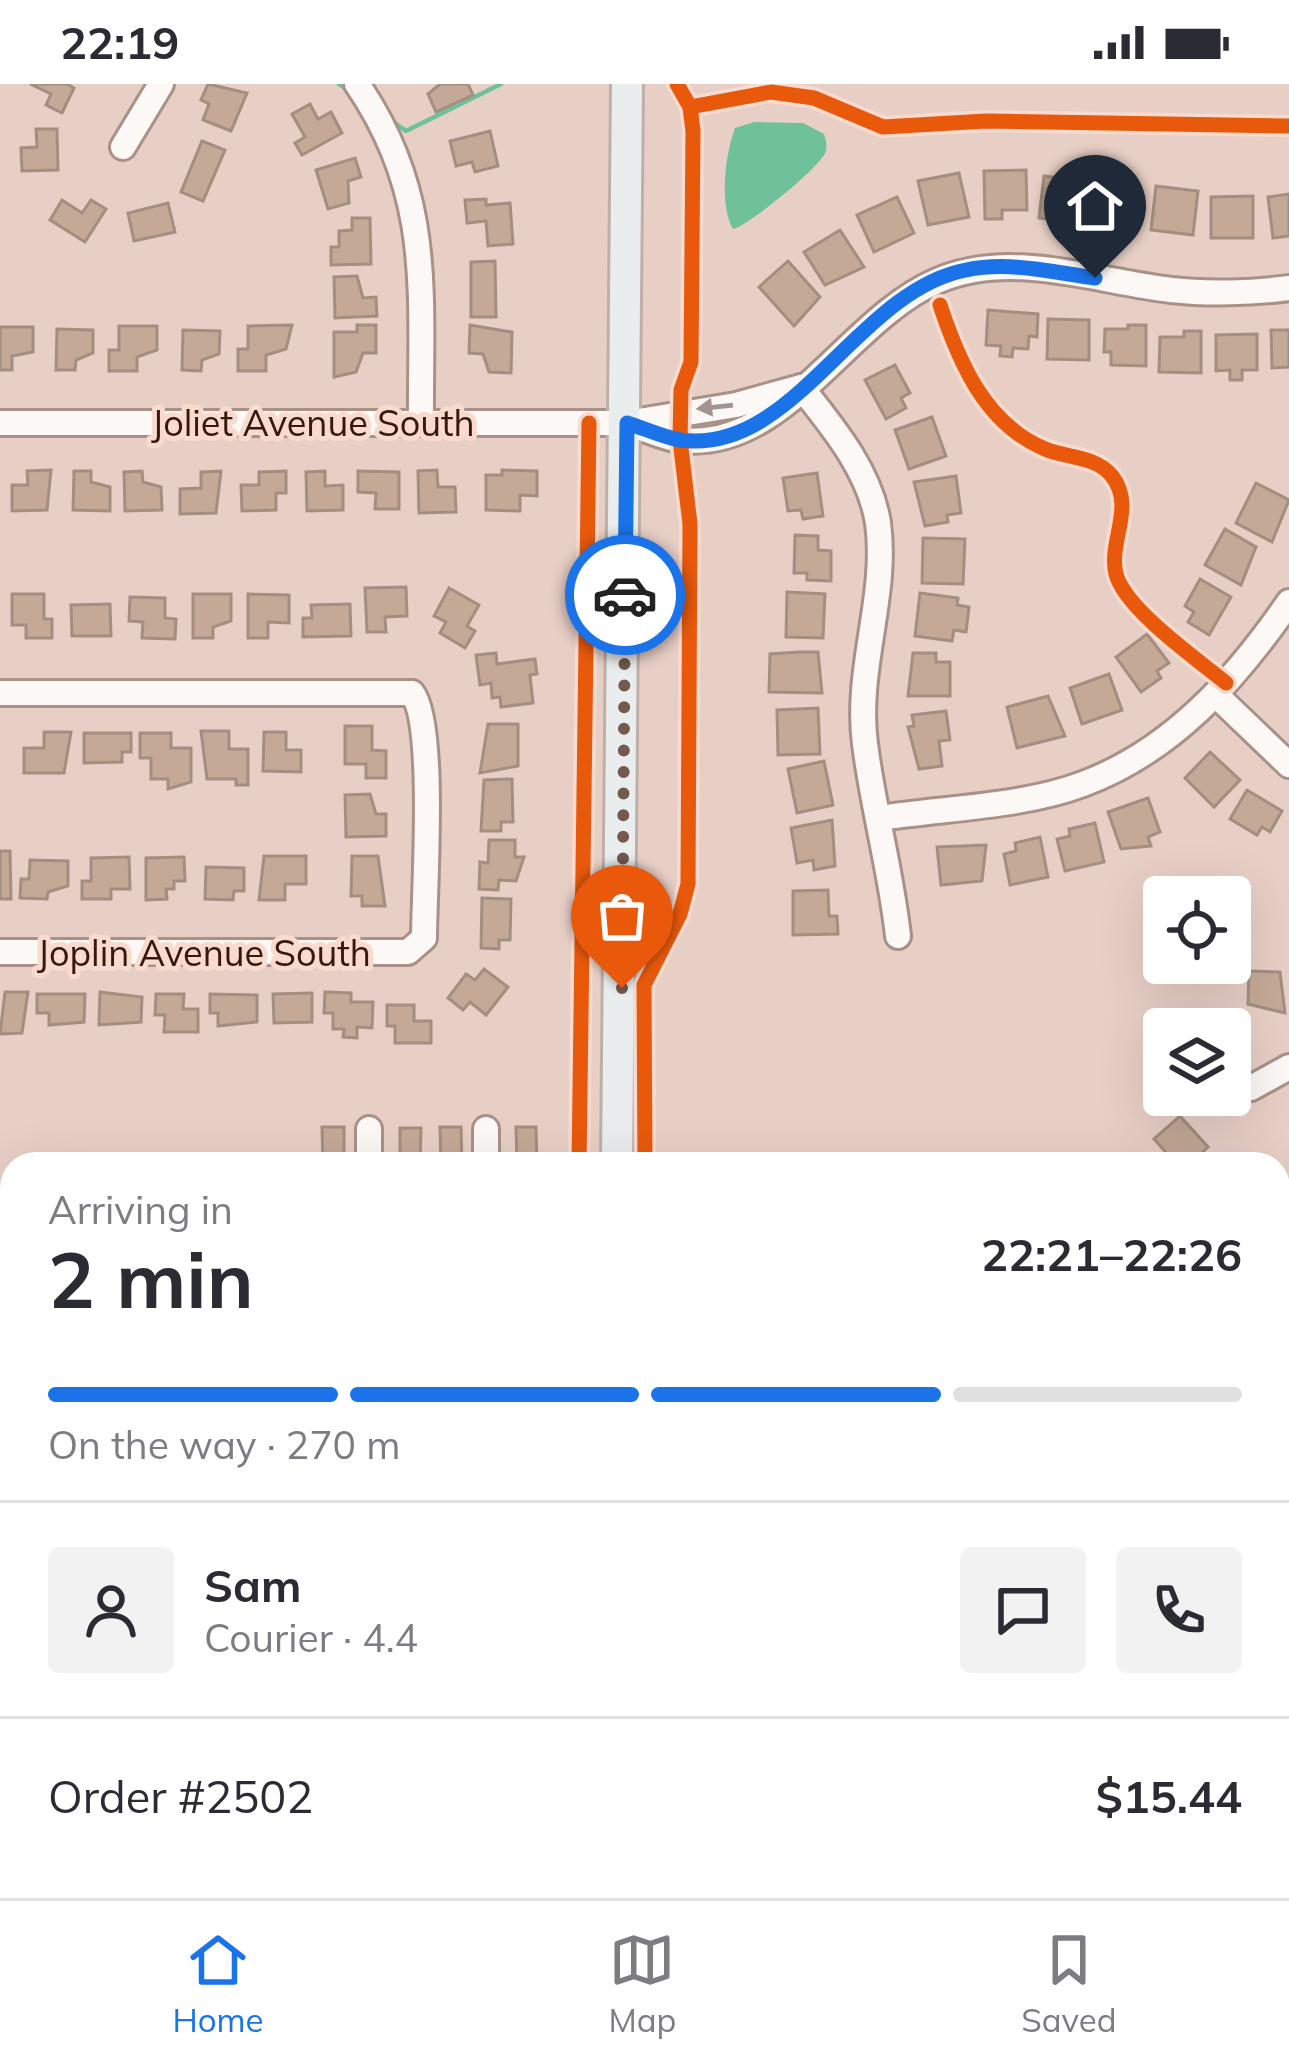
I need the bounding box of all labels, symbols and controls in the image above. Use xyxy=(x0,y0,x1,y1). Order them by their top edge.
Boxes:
text: 22:19 xyxy=(60,14,179,70)
pin xyxy=(1044,155,1146,278)
icon: home xyxy=(1062,173,1128,239)
one-way arrow xyxy=(695,398,733,417)
street label: Joliet Avenue South xyxy=(151,400,475,445)
courier xyxy=(565,535,685,655)
icon: car xyxy=(592,562,658,628)
pin xyxy=(571,865,673,988)
map controls xyxy=(1143,876,1251,1116)
button: locate xyxy=(1143,876,1251,984)
icon: bag xyxy=(589,883,655,949)
street label: Joplin Avenue South xyxy=(37,930,371,975)
button: layers xyxy=(1143,1008,1251,1116)
text: Arriving in xyxy=(48,1185,233,1234)
text: 22:21–22:26 xyxy=(981,1226,1242,1282)
text: 2 min xyxy=(48,1230,254,1328)
text: On the way · 270 m xyxy=(48,1420,400,1469)
button: person xyxy=(48,1547,174,1673)
button: chat xyxy=(960,1547,1086,1673)
button: phone xyxy=(1116,1547,1242,1673)
text: Sam xyxy=(204,1557,301,1613)
text: Courier · 4.4 xyxy=(204,1613,418,1662)
text: Order #2502 xyxy=(48,1768,313,1824)
text: $15.44 xyxy=(1096,1768,1242,1824)
tab: Home xyxy=(172,1927,264,2040)
tab: Map xyxy=(608,1927,676,2040)
tab: Saved xyxy=(1021,1927,1117,2040)

